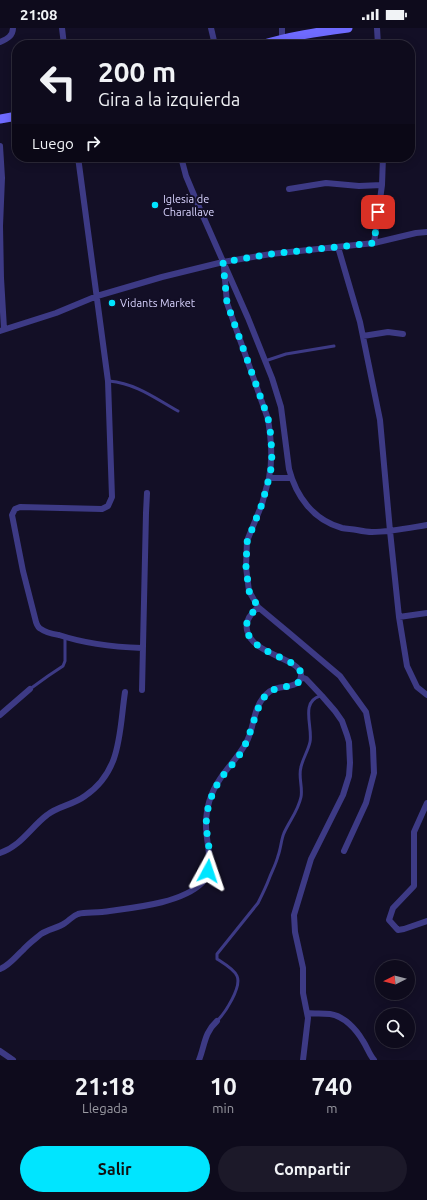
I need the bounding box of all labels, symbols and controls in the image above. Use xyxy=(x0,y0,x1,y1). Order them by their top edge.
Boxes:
text: 21:08 xyxy=(20,6,58,23)
icon: left xyxy=(32,56,84,108)
text: 200 m xyxy=(98,56,176,87)
text: Gira a la izquierda xyxy=(98,89,240,109)
icon: right xyxy=(82,132,104,154)
text: Luego xyxy=(32,135,74,152)
place label: Iglesia de Charallave xyxy=(163,193,214,218)
pin xyxy=(361,195,395,229)
marker: Iglesia de Charallave xyxy=(150,200,160,210)
icon: arrive xyxy=(367,201,389,223)
place label: Vidants Market xyxy=(120,297,196,309)
marker: Vidants Market xyxy=(107,298,117,308)
position arrow xyxy=(187,850,229,892)
north arrow xyxy=(375,960,415,1000)
map controls xyxy=(375,960,415,1048)
button: search xyxy=(375,1008,415,1048)
text: 21:18 xyxy=(75,1073,135,1100)
text: 10 xyxy=(210,1073,237,1100)
text: 740 xyxy=(312,1073,352,1100)
text: Llegada xyxy=(82,1101,128,1115)
text: min xyxy=(212,1101,234,1115)
text: m xyxy=(326,1101,338,1115)
button: Salir xyxy=(20,1146,210,1192)
button: Compartir xyxy=(218,1146,407,1192)

